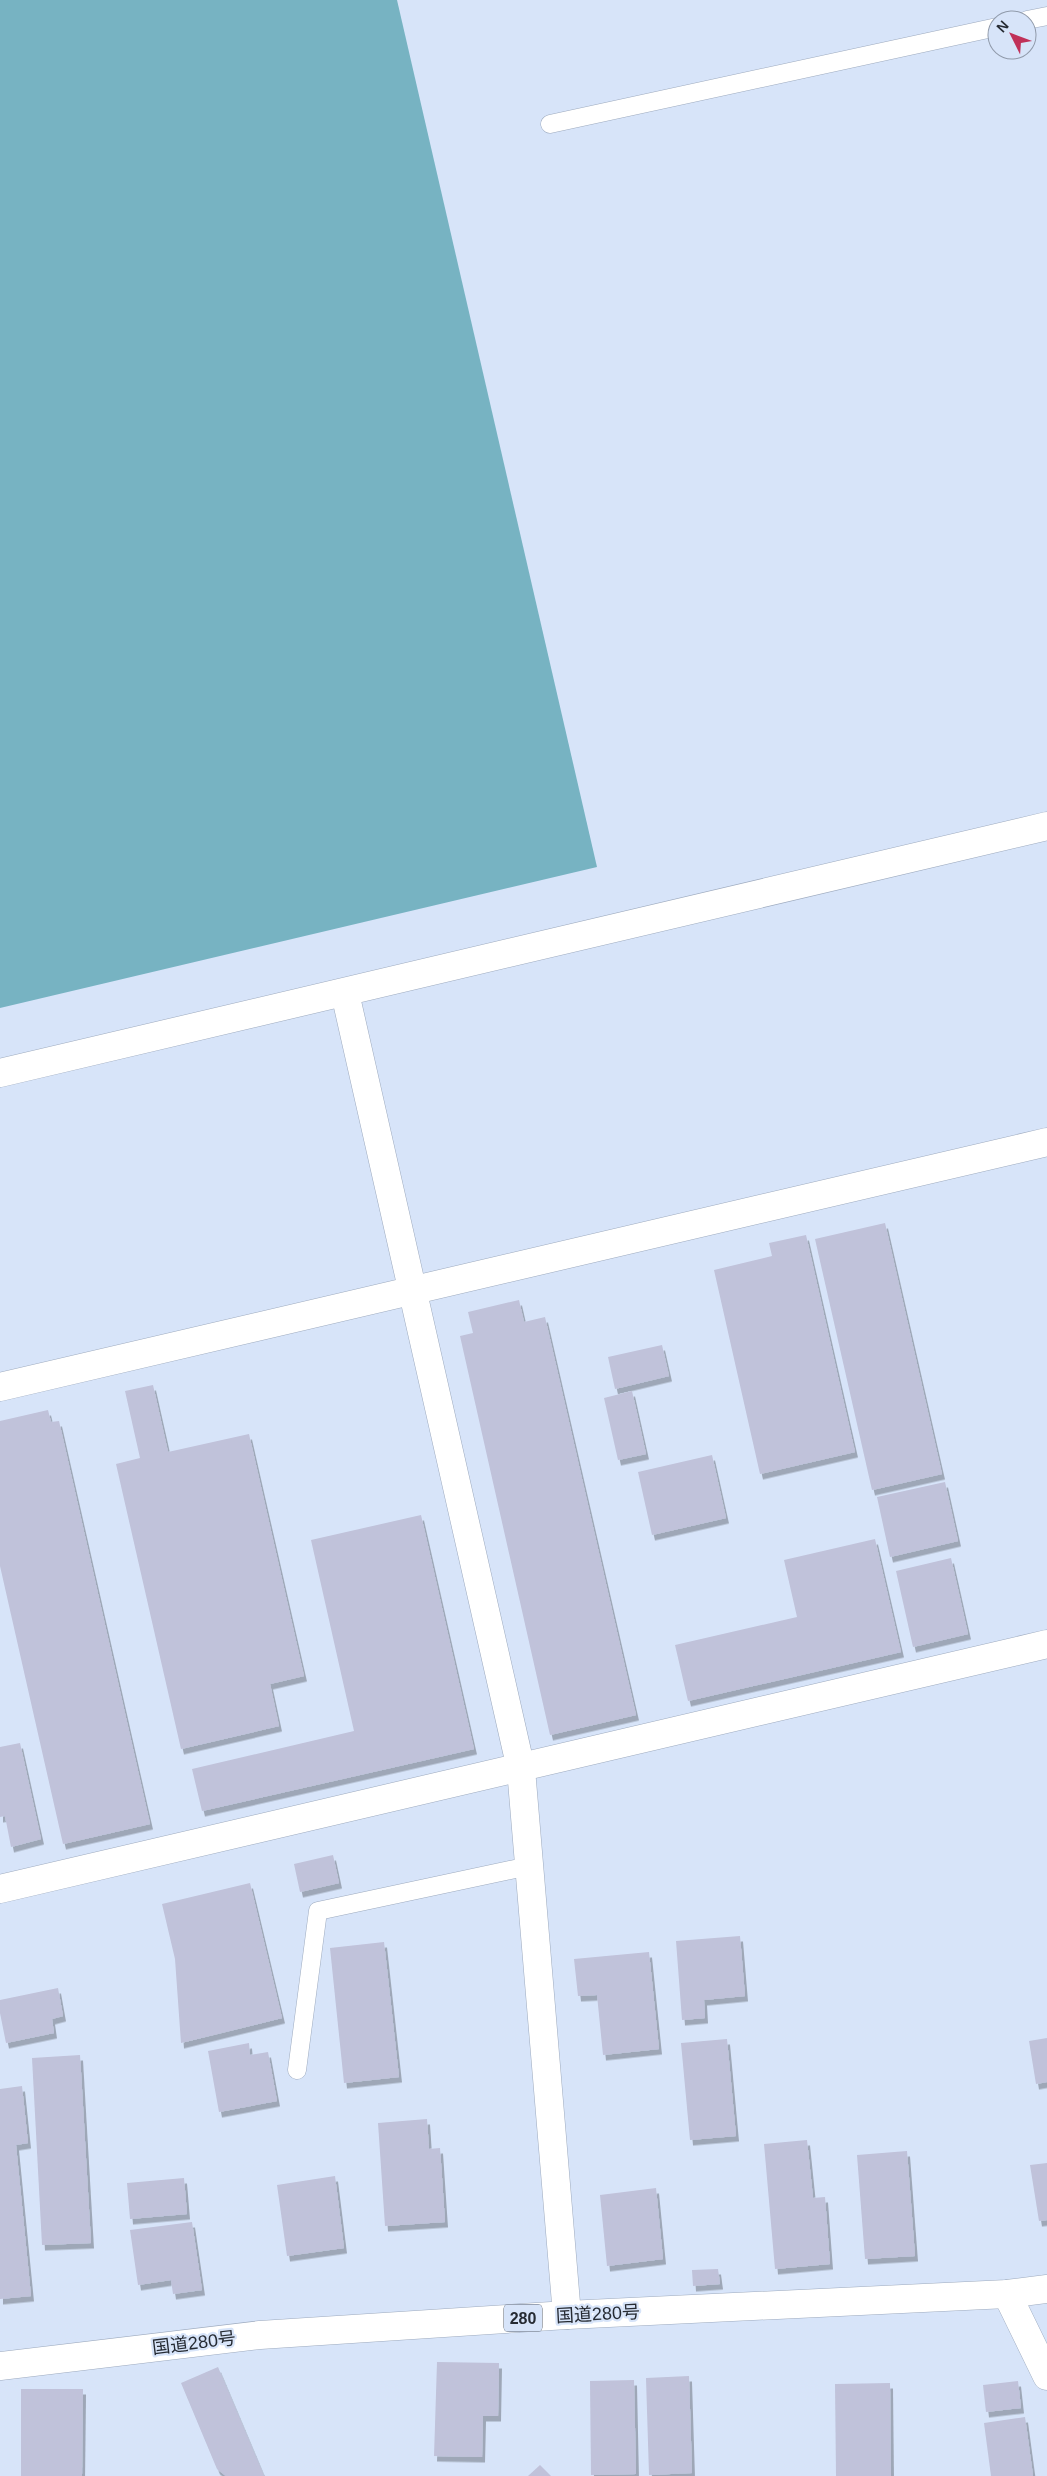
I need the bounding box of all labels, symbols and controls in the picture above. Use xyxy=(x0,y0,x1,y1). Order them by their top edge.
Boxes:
north arrow xyxy=(987,10,1037,60)
text: N xyxy=(993,17,1012,35)
street label: 国道280号 xyxy=(556,2302,640,2326)
road number: 280 xyxy=(504,2304,542,2332)
street label: 国道280号 xyxy=(151,2328,237,2358)

